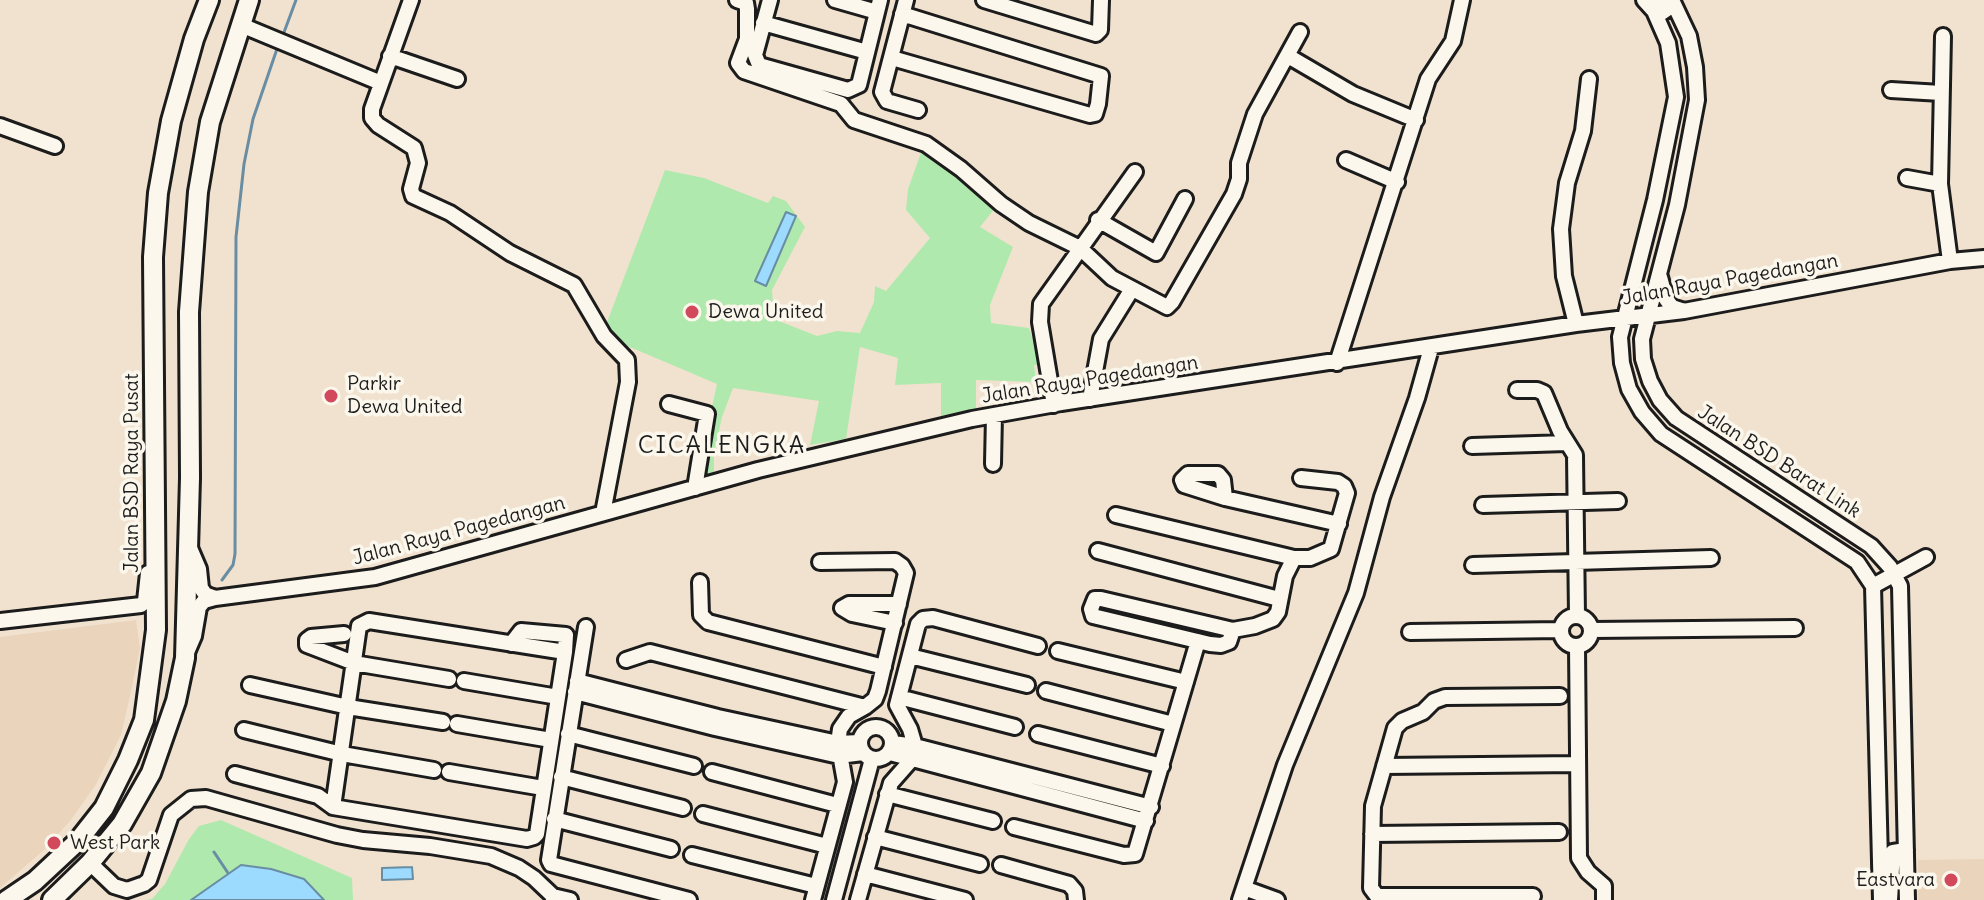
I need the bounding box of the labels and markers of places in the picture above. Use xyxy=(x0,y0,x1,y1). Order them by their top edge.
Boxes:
place label: Dewa United xyxy=(708,300,823,324)
marker: Dewa United xyxy=(683,303,701,321)
place label: Parkir Dewa United xyxy=(347,372,462,419)
marker: Parkir Dewa United xyxy=(322,387,340,405)
place label: West Park xyxy=(70,831,160,855)
marker: West Park xyxy=(45,834,63,852)
place label: Eastvara xyxy=(1856,868,1935,892)
marker: Eastvara xyxy=(1942,871,1960,889)

